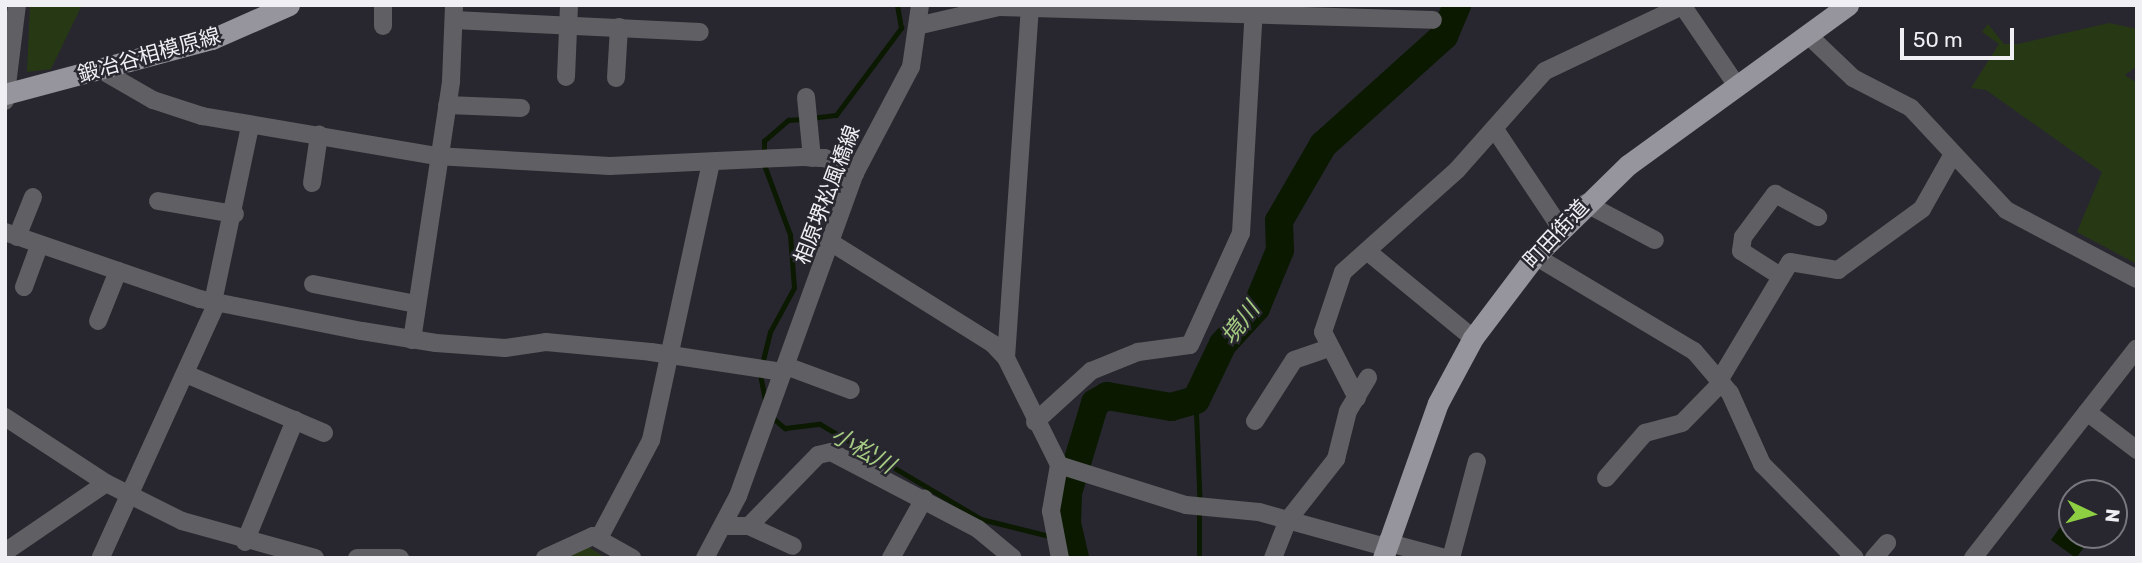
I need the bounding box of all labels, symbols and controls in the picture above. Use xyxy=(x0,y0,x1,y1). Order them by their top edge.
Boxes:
scale bar xyxy=(1904,14,2018,58)
street label: 鍛冶谷相模原線 xyxy=(75,23,223,87)
text: 50 m xyxy=(1913,27,1963,52)
street label: 相原堺松風橋線 xyxy=(789,122,865,268)
street label: 町田街道 xyxy=(1518,195,1594,273)
water label: 境川 xyxy=(1215,296,1265,350)
water label: 小松川 xyxy=(826,421,900,479)
north arrow xyxy=(2058,479,2128,549)
text: N xyxy=(2100,508,2124,524)

